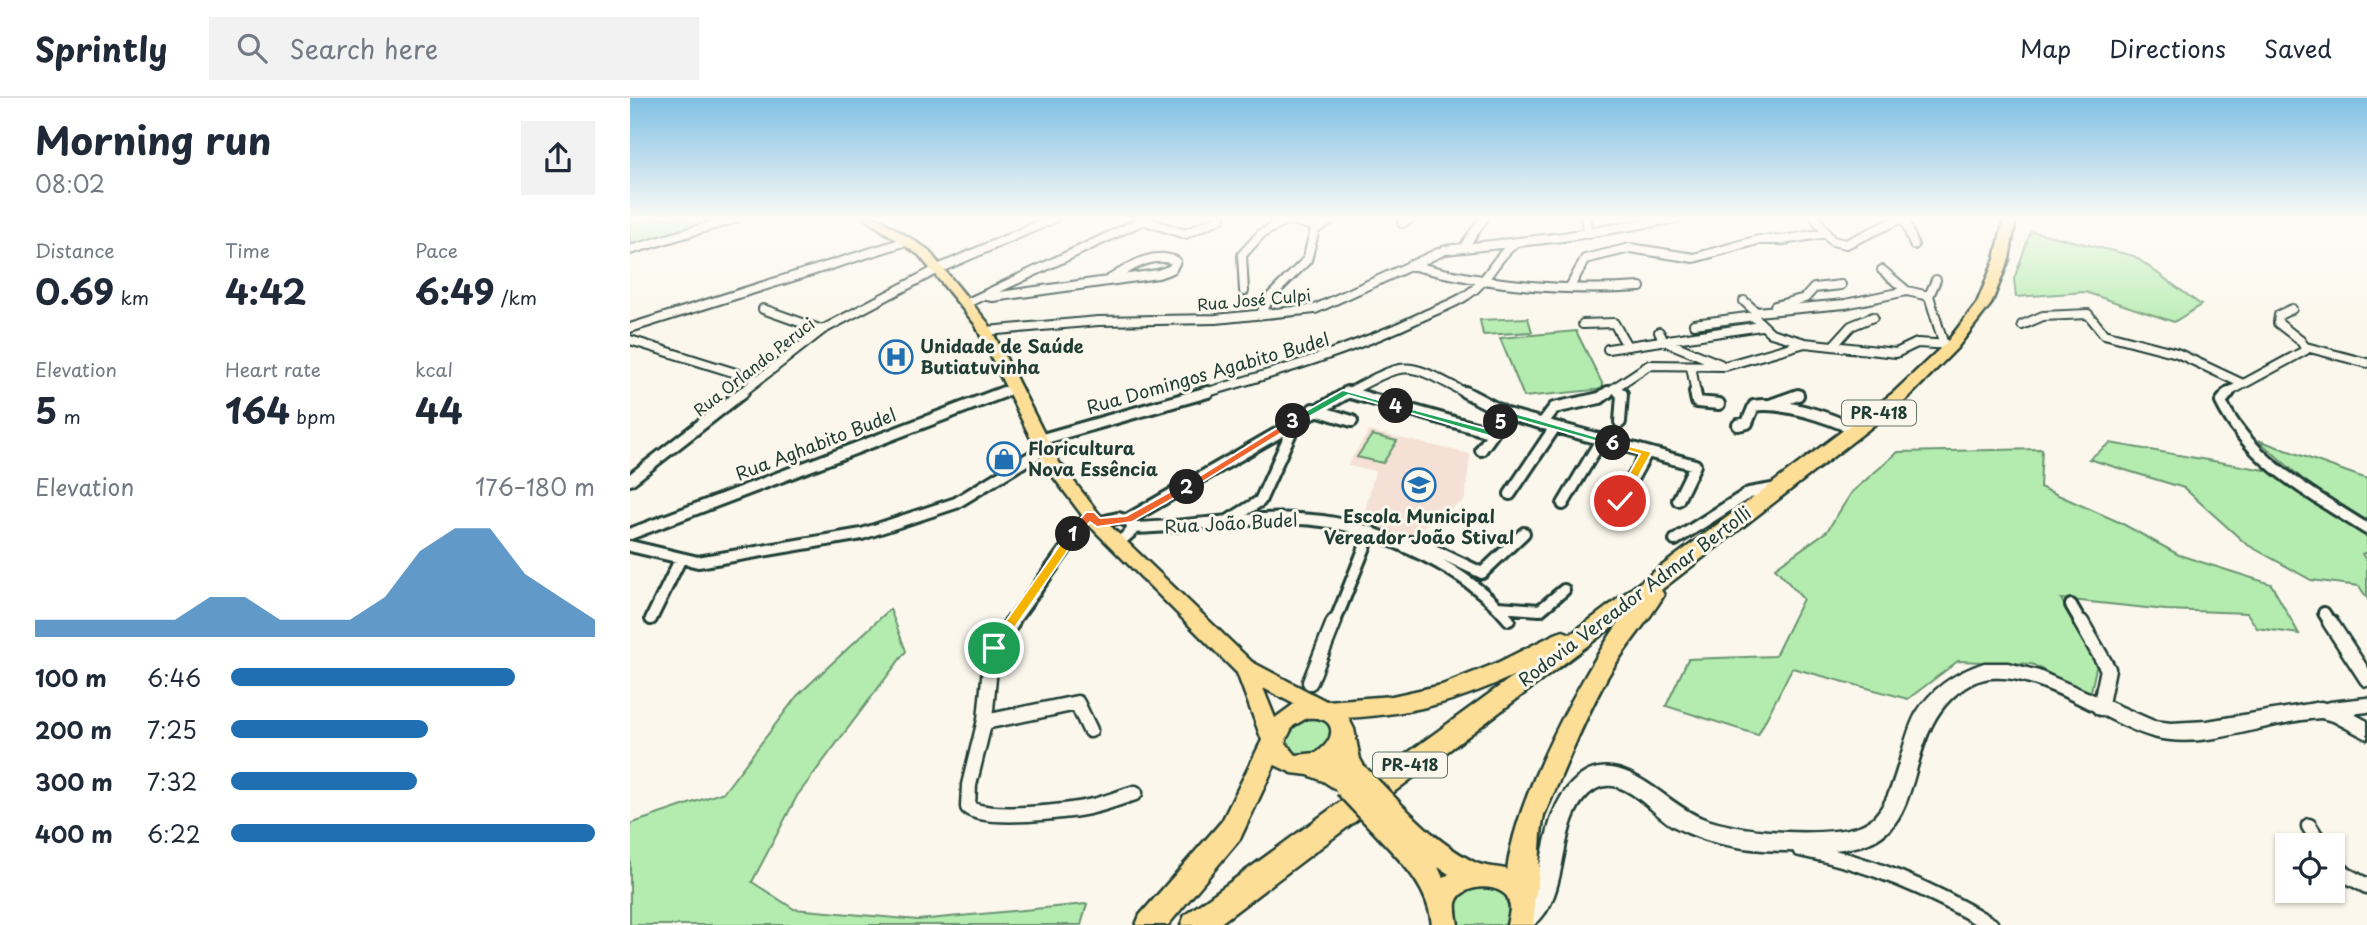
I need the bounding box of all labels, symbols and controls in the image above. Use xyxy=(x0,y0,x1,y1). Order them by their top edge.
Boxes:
search box xyxy=(209,17,699,80)
text: Sprintly xyxy=(35,23,167,73)
icon: search xyxy=(233,29,271,67)
text: Search here xyxy=(289,29,438,68)
text: Map xyxy=(2020,30,2071,66)
text: Directions xyxy=(2109,30,2226,66)
text: Saved xyxy=(2264,30,2332,66)
text: Morning run xyxy=(35,111,271,168)
button: share xyxy=(521,121,595,195)
text: 08:02 xyxy=(35,166,105,201)
text: Distance xyxy=(35,236,115,264)
text: Time xyxy=(225,236,270,264)
text: Pace xyxy=(415,236,458,264)
text: 0.69 xyxy=(35,264,114,317)
text: 4:42 xyxy=(225,264,307,317)
text: 6:49 xyxy=(415,264,495,317)
street label: Rua José Culpi xyxy=(1196,282,1312,316)
text: km xyxy=(114,283,149,311)
text: /km xyxy=(495,283,537,311)
street label: Rua Orlando Peruci xyxy=(688,311,819,421)
street label: Rua Domingos Agabito Budel xyxy=(1083,325,1332,420)
place label: Unidade de Saúde Butiatuvinha xyxy=(920,332,1084,380)
hospital icon: Unidade de Saúde Butiatuvinha xyxy=(877,338,915,376)
text: Elevation xyxy=(35,355,117,383)
text: Heart rate xyxy=(225,355,321,383)
text: kcal xyxy=(415,355,453,383)
text: 5 xyxy=(35,383,57,436)
text: 164 xyxy=(225,383,290,436)
text: 44 xyxy=(415,383,463,436)
pin: 4 xyxy=(1378,388,1414,424)
text: 4 xyxy=(1389,391,1402,419)
road number: PR-418 xyxy=(1842,400,1916,426)
street label: Rua Aghabito Budel xyxy=(731,401,900,487)
text: m xyxy=(57,402,81,430)
text: bpm xyxy=(290,402,336,430)
pin: 3 xyxy=(1276,404,1310,438)
pin: 5 xyxy=(1484,404,1518,440)
text: 3 xyxy=(1286,406,1299,434)
text: 5 xyxy=(1494,407,1507,435)
pin: 6 xyxy=(1595,426,1630,460)
text: 6 xyxy=(1606,428,1619,456)
place label: Floricultura Nova Essência xyxy=(1028,434,1159,482)
shop icon: Floricultura Nova Essência xyxy=(985,440,1023,478)
school or university icon: Escola Municipal Vereador João Stival xyxy=(1400,466,1438,504)
text: Elevation xyxy=(35,469,134,504)
text: 176–180 m xyxy=(475,469,595,504)
pin: 2 xyxy=(1170,470,1204,504)
pin xyxy=(1590,471,1650,531)
text: 2 xyxy=(1180,472,1193,500)
icon: check xyxy=(1601,482,1639,520)
street label: Rodovia Vereador Admar Bertolli xyxy=(1512,499,1756,693)
place label: Escola Municipal Vereador João Stival xyxy=(1324,502,1514,550)
street label: Rua João Budel xyxy=(1164,506,1298,539)
pin: 1 xyxy=(1056,516,1090,551)
text: 1 xyxy=(1068,519,1077,547)
pin xyxy=(964,618,1024,678)
icon: arrive xyxy=(975,629,1013,667)
text: 100 m xyxy=(35,660,107,695)
text: 6:46 xyxy=(147,660,201,695)
text: 200 m xyxy=(35,712,112,747)
text: 7:25 xyxy=(147,712,197,747)
road number: PR-418 xyxy=(1373,752,1447,778)
text: 300 m xyxy=(35,764,113,799)
text: 7:32 xyxy=(147,764,197,799)
text: 400 m xyxy=(35,816,113,851)
text: 6:22 xyxy=(147,816,201,851)
map controls xyxy=(2275,833,2345,903)
button: locate xyxy=(2275,833,2345,903)

